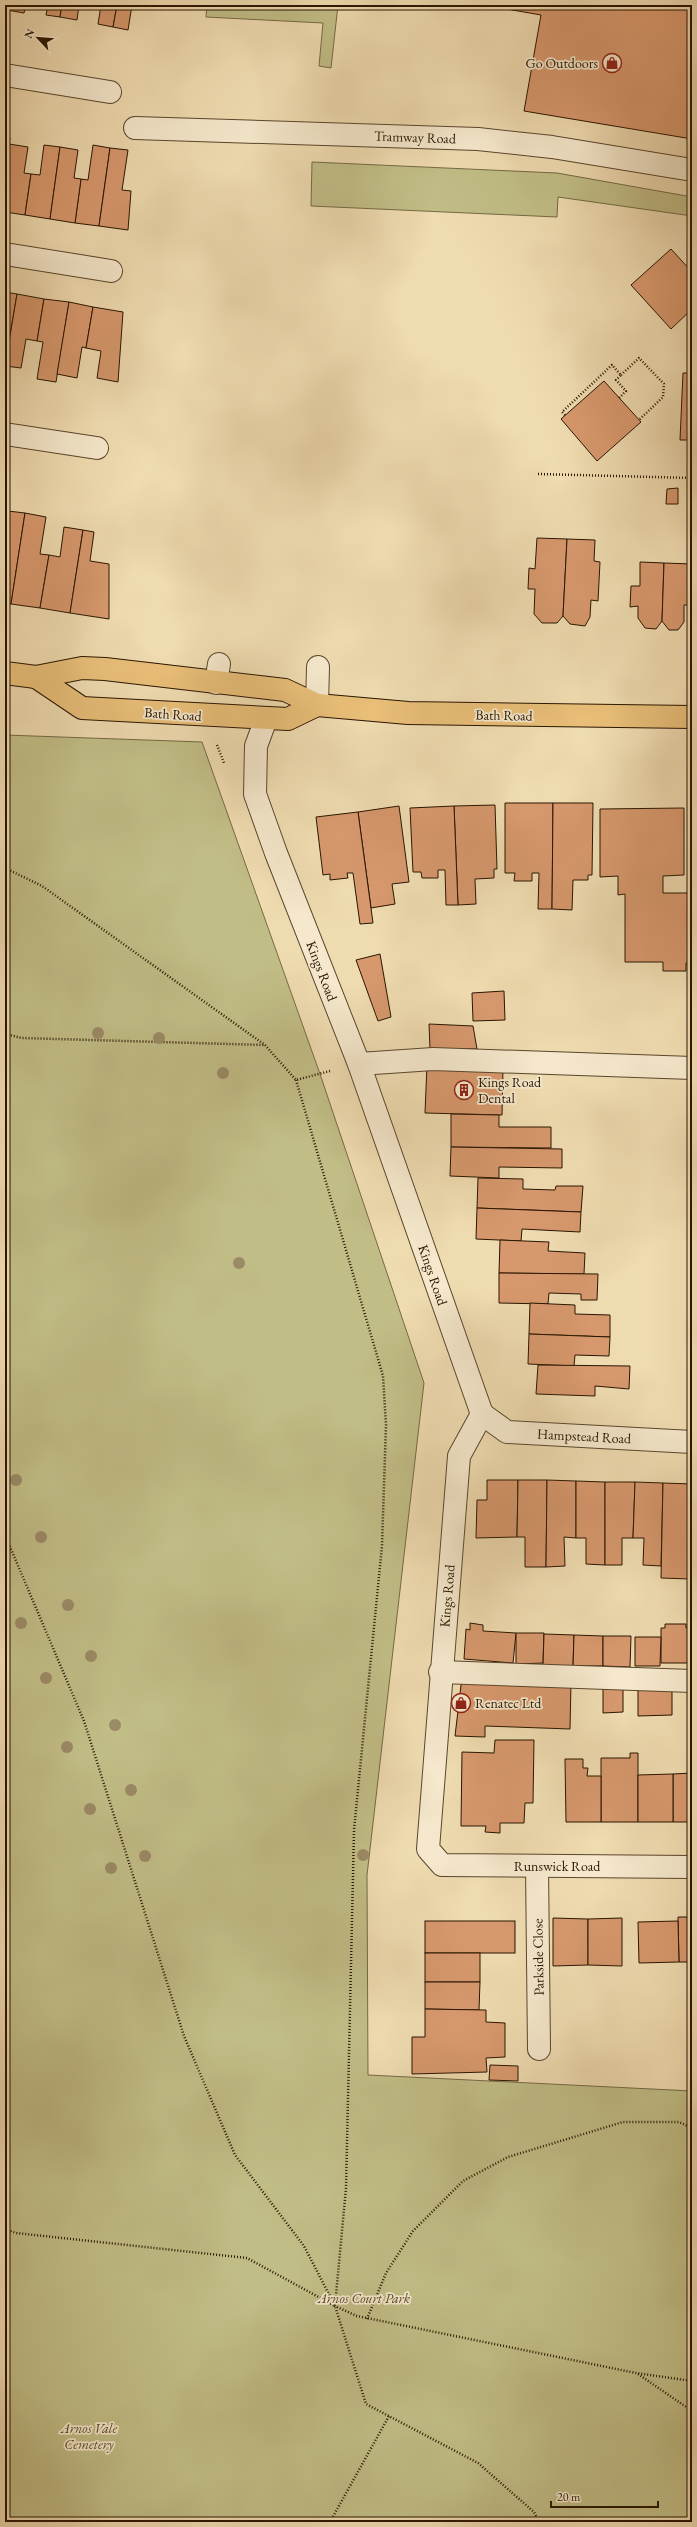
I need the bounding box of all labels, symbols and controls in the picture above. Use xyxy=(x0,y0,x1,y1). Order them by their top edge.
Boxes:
north arrow xyxy=(18,18,58,58)
text: N xyxy=(21,26,37,41)
shop icon: Go Outdoors xyxy=(601,52,623,74)
place label: Go Outdoors xyxy=(525,54,598,72)
street label: Tramway Road xyxy=(374,127,457,147)
street label: Bath Road xyxy=(144,703,203,725)
street label: Bath Road xyxy=(475,705,534,725)
street label: Kings Road xyxy=(302,938,342,1005)
place label: Kings Road Dental xyxy=(478,1073,542,1107)
building icon: Kings Road Dental xyxy=(453,1079,475,1101)
street label: Kings Road xyxy=(414,1242,452,1309)
street label: Hampstead Road xyxy=(536,1425,632,1448)
street label: Kings Road xyxy=(435,1563,459,1628)
shop icon: Renatec Ltd xyxy=(450,1692,472,1714)
place label: Renatec Ltd xyxy=(475,1694,542,1712)
street label: Runswick Road xyxy=(514,1857,601,1875)
street label: Parkside Close xyxy=(528,1918,548,1996)
park label: Arnos Court Park xyxy=(317,2289,411,2307)
park label: Arnos Vale Cemetery xyxy=(60,2419,118,2453)
scale bar xyxy=(551,2483,658,2509)
text: 20 m xyxy=(557,2489,581,2505)

